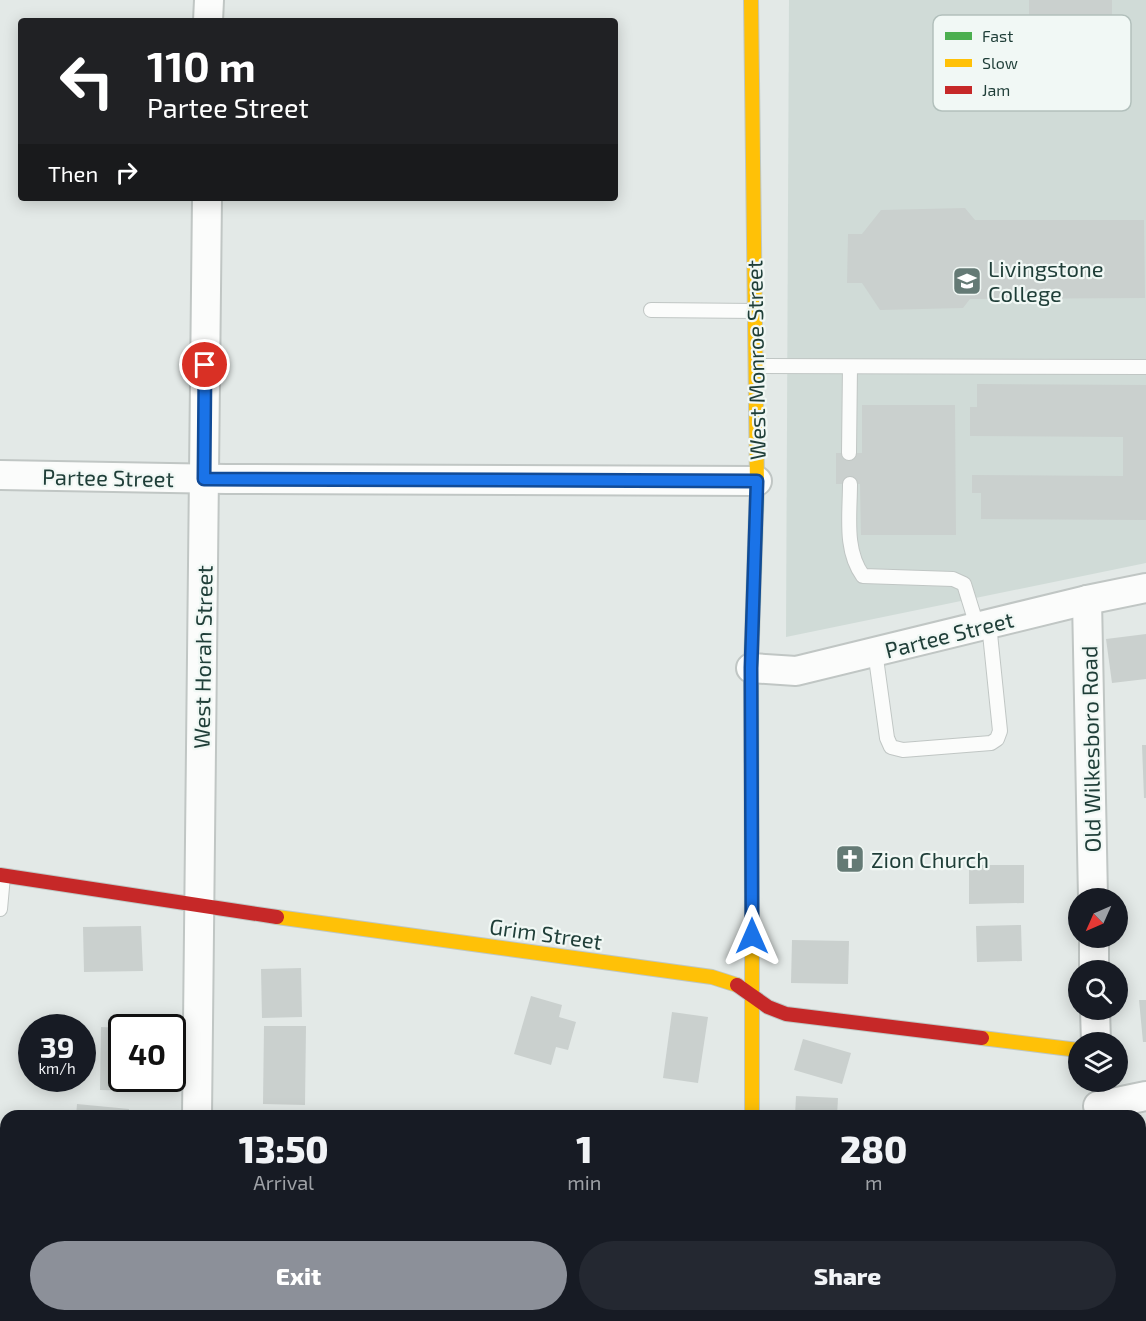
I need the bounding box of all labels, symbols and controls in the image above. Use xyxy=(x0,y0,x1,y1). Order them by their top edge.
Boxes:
legend xyxy=(933,15,1131,111)
text: Fast xyxy=(982,26,1013,45)
text: 110 m xyxy=(147,40,256,90)
icon: left xyxy=(48,42,126,120)
text: Slow xyxy=(982,53,1018,72)
text: Jam xyxy=(982,80,1010,99)
text: Partee Street xyxy=(147,91,309,123)
icon: right xyxy=(110,156,143,189)
text: Then xyxy=(48,160,98,186)
place label: Livingstone College xyxy=(988,255,1104,306)
street label: West Monroe Street xyxy=(740,260,770,460)
school or university icon: Livingstone College xyxy=(951,265,983,297)
pin xyxy=(179,339,230,390)
icon: arrive xyxy=(188,348,221,381)
street label: Partee Street xyxy=(42,463,174,491)
street label: West Horah Street xyxy=(187,565,217,749)
street label: Partee Street xyxy=(882,605,1016,663)
street label: Old Wilkesboro Road xyxy=(1075,645,1105,853)
church icon: Zion Church xyxy=(834,843,866,875)
place label: Zion Church xyxy=(871,846,989,872)
north arrow xyxy=(1068,888,1128,948)
map controls xyxy=(1068,888,1128,1092)
position arrow xyxy=(720,904,784,968)
street label: Grim Street xyxy=(488,912,604,954)
button: search xyxy=(1068,960,1128,1020)
speed limit sign: 40 xyxy=(108,1014,186,1092)
text: 39 xyxy=(40,1028,74,1064)
button: layers xyxy=(1068,1032,1128,1092)
text: km/h xyxy=(38,1059,76,1077)
text: 13:50 xyxy=(239,1127,329,1170)
text: 1 xyxy=(576,1127,592,1170)
text: 280 xyxy=(840,1127,907,1170)
text: Arrival xyxy=(253,1170,314,1194)
text: min xyxy=(567,1170,601,1194)
text: m xyxy=(865,1170,882,1194)
button: Exit xyxy=(30,1241,567,1310)
button: Share xyxy=(579,1241,1116,1310)

